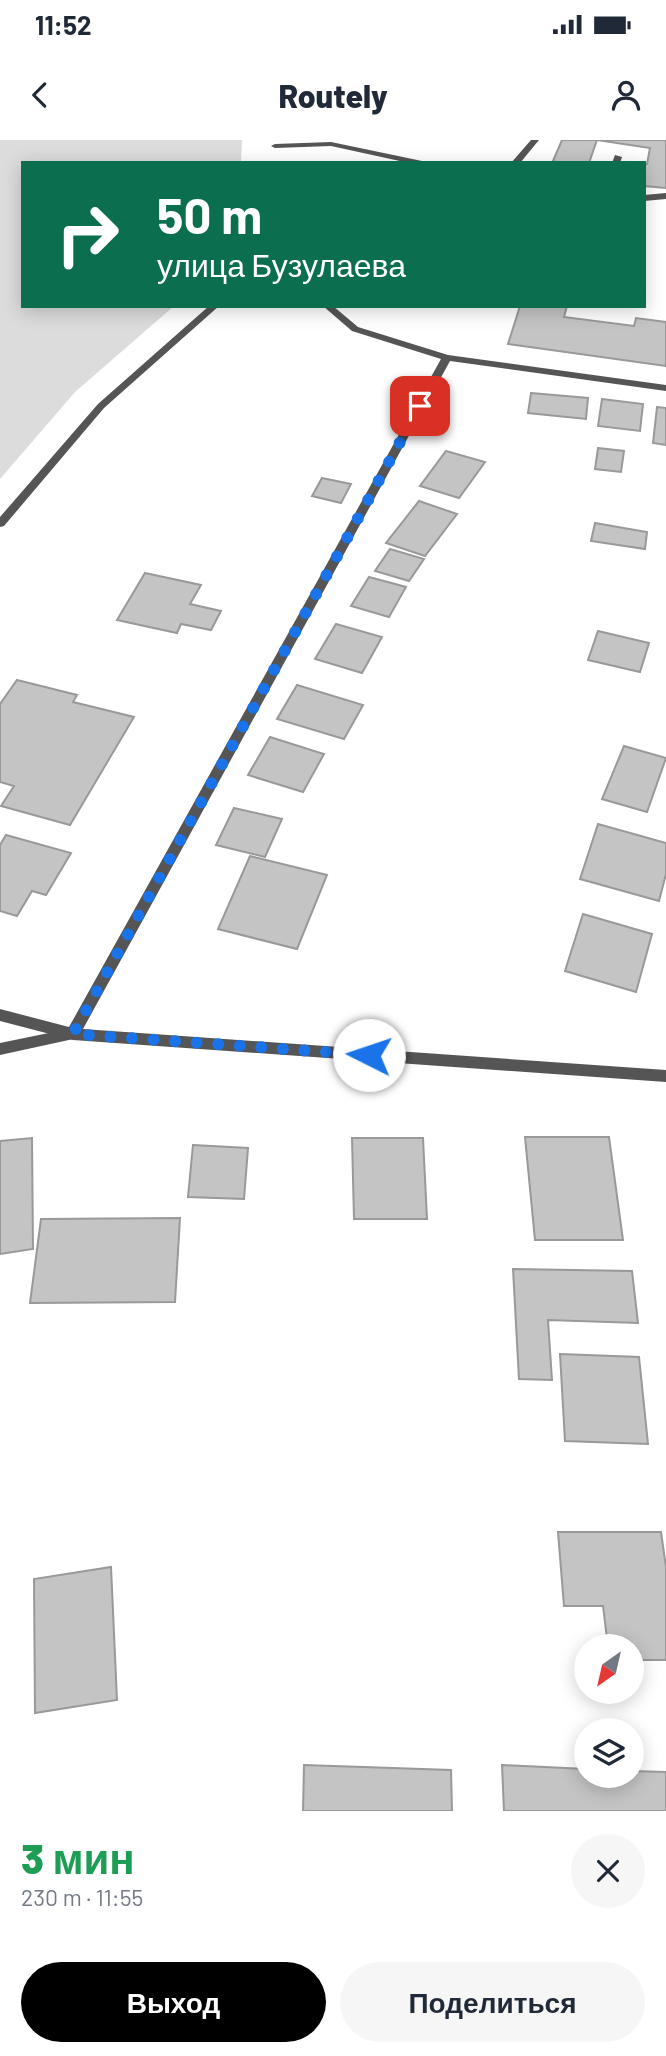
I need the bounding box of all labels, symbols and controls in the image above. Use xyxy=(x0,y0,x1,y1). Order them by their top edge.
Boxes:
text: 11:52 xyxy=(35,9,92,40)
icon: back xyxy=(21,76,59,114)
text: Routely xyxy=(278,76,388,114)
icon: person xyxy=(607,76,645,114)
text: 50 m xyxy=(157,185,262,244)
icon: right xyxy=(42,189,133,280)
text: улица Бузулаева xyxy=(157,245,406,283)
pin xyxy=(390,376,450,436)
icon: arrive xyxy=(401,387,439,425)
position arrow xyxy=(332,1018,406,1092)
north arrow xyxy=(574,1634,644,1704)
map controls xyxy=(574,1634,644,1788)
button: layers xyxy=(574,1718,644,1788)
text: 3 мин xyxy=(21,1832,135,1882)
button: close xyxy=(571,1834,645,1908)
text: 230 m · 11:55 xyxy=(21,1883,143,1911)
button: Выход xyxy=(21,1962,326,2042)
button: Поделиться xyxy=(340,1962,645,2042)

